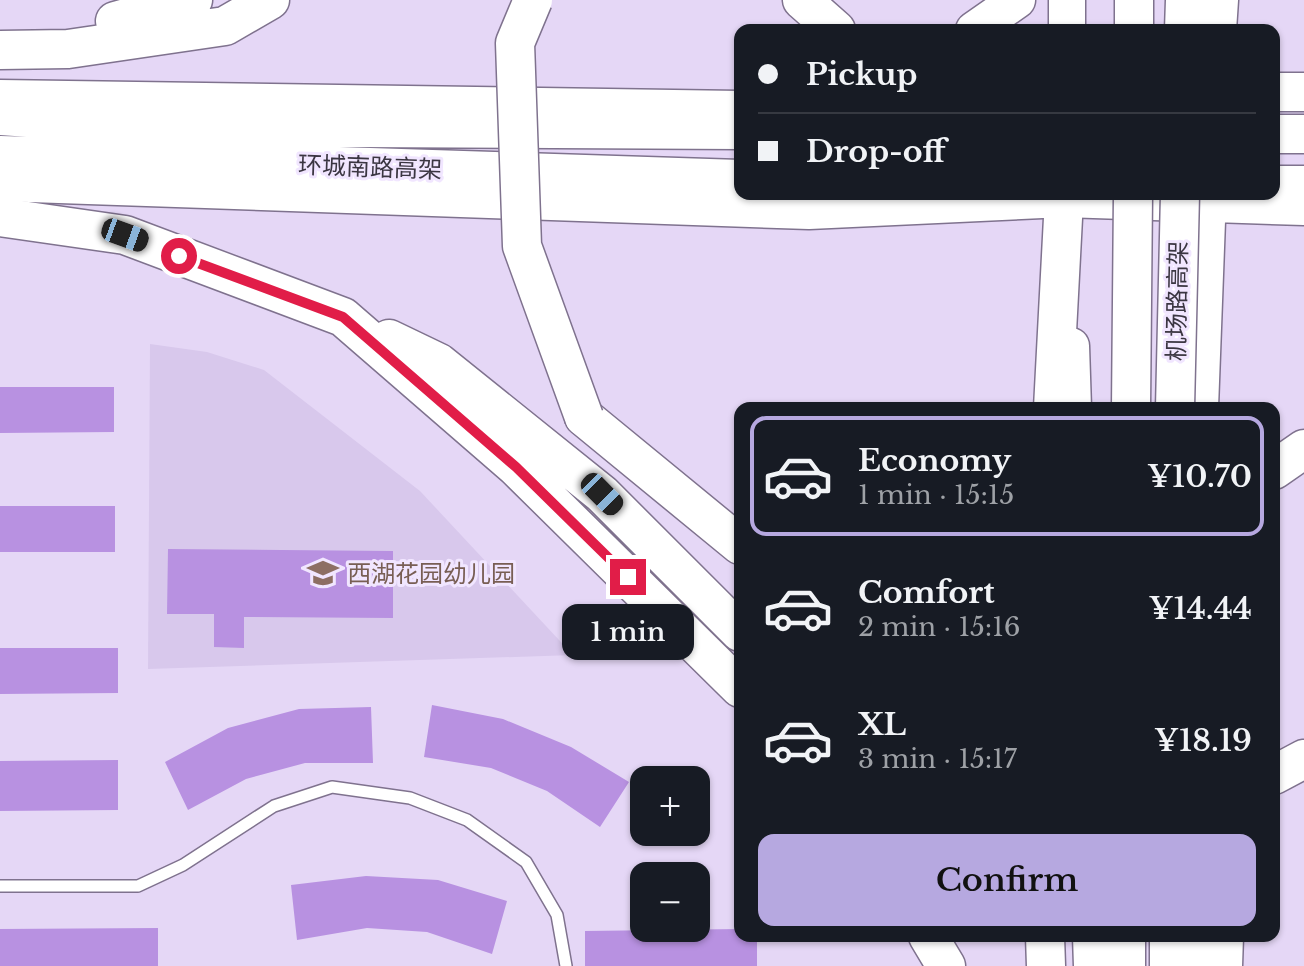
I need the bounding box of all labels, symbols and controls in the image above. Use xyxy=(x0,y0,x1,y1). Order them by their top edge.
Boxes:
text: Pickup xyxy=(806,56,917,93)
text: Drop-off xyxy=(806,133,946,170)
street label: 环城南路高架 xyxy=(298,150,442,184)
car xyxy=(98,216,152,254)
route start xyxy=(161,238,197,274)
street label: 机场路高架 xyxy=(1161,241,1193,361)
icon: car xyxy=(762,440,834,512)
text: Economy xyxy=(858,442,1011,479)
text: ¥10.70 xyxy=(1147,458,1252,495)
car xyxy=(577,469,627,519)
text: 1 min · 15:15 xyxy=(858,479,1014,511)
school or university icon: 西湖花园幼儿园 xyxy=(306,556,340,590)
place label: 西湖花园幼儿园 xyxy=(347,559,515,588)
route end xyxy=(610,559,646,595)
icon: car xyxy=(762,572,834,644)
text: Comfort xyxy=(858,574,995,611)
text: ¥14.44 xyxy=(1148,590,1252,627)
callout: 1 min xyxy=(562,605,694,661)
text: 2 min · 15:16 xyxy=(858,611,1021,643)
text: 1 min xyxy=(591,616,665,648)
icon: car xyxy=(762,704,834,776)
text: XL xyxy=(858,706,906,743)
text: ¥18.19 xyxy=(1154,722,1252,759)
text: 3 min · 15:17 xyxy=(858,743,1017,775)
map controls xyxy=(630,766,710,942)
button: + xyxy=(630,766,710,846)
button: Confirm xyxy=(758,834,1256,926)
button: − xyxy=(630,862,710,942)

